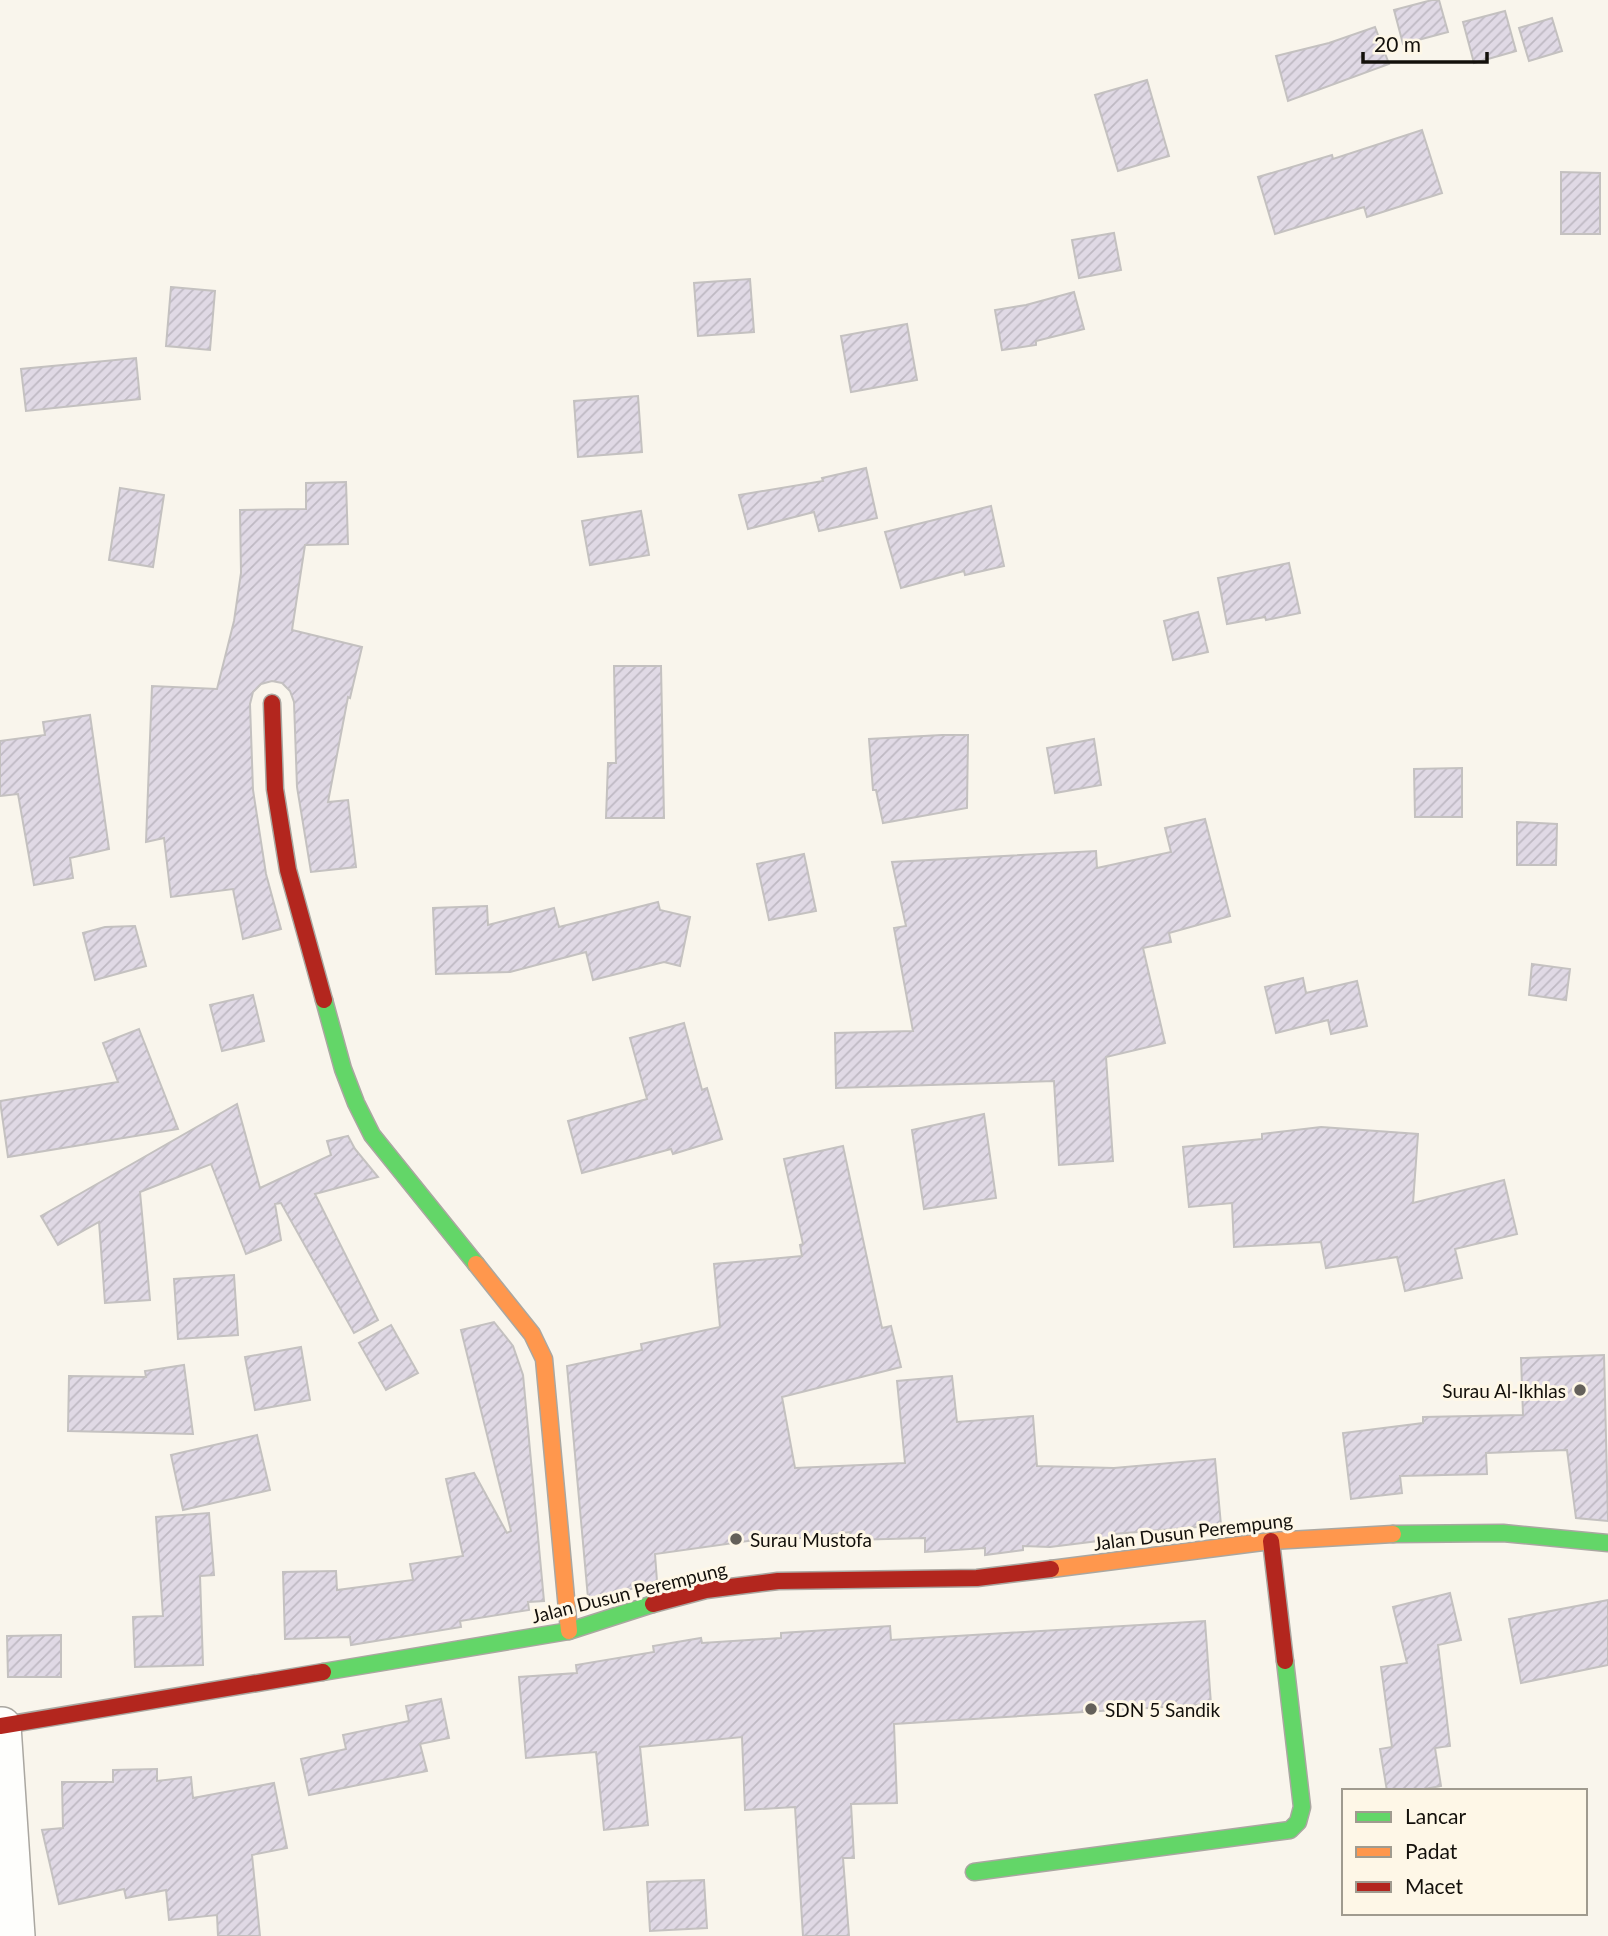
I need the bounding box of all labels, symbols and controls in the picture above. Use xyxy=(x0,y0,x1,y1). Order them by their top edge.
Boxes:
scale bar xyxy=(1363,21,1487,65)
text: 20 m xyxy=(1374,31,1421,56)
place label: Surau Al-Ikhlas xyxy=(1442,1379,1566,1402)
marker: Surau Al-Ikhlas xyxy=(1572,1382,1588,1398)
street label: Jalan Dusun Perempung xyxy=(1092,1507,1294,1555)
place label: Surau Mustofa xyxy=(750,1528,872,1551)
marker: Surau Mustofa xyxy=(728,1531,744,1547)
street label: Jalan Dusun Perempung xyxy=(529,1557,729,1627)
place label: SDN 5 Sandik xyxy=(1105,1698,1220,1721)
marker: SDN 5 Sandik xyxy=(1083,1701,1099,1717)
legend xyxy=(1342,1789,1587,1915)
text: Lancar xyxy=(1405,1803,1466,1828)
text: Padat xyxy=(1405,1838,1458,1863)
text: Macet xyxy=(1405,1873,1463,1898)

